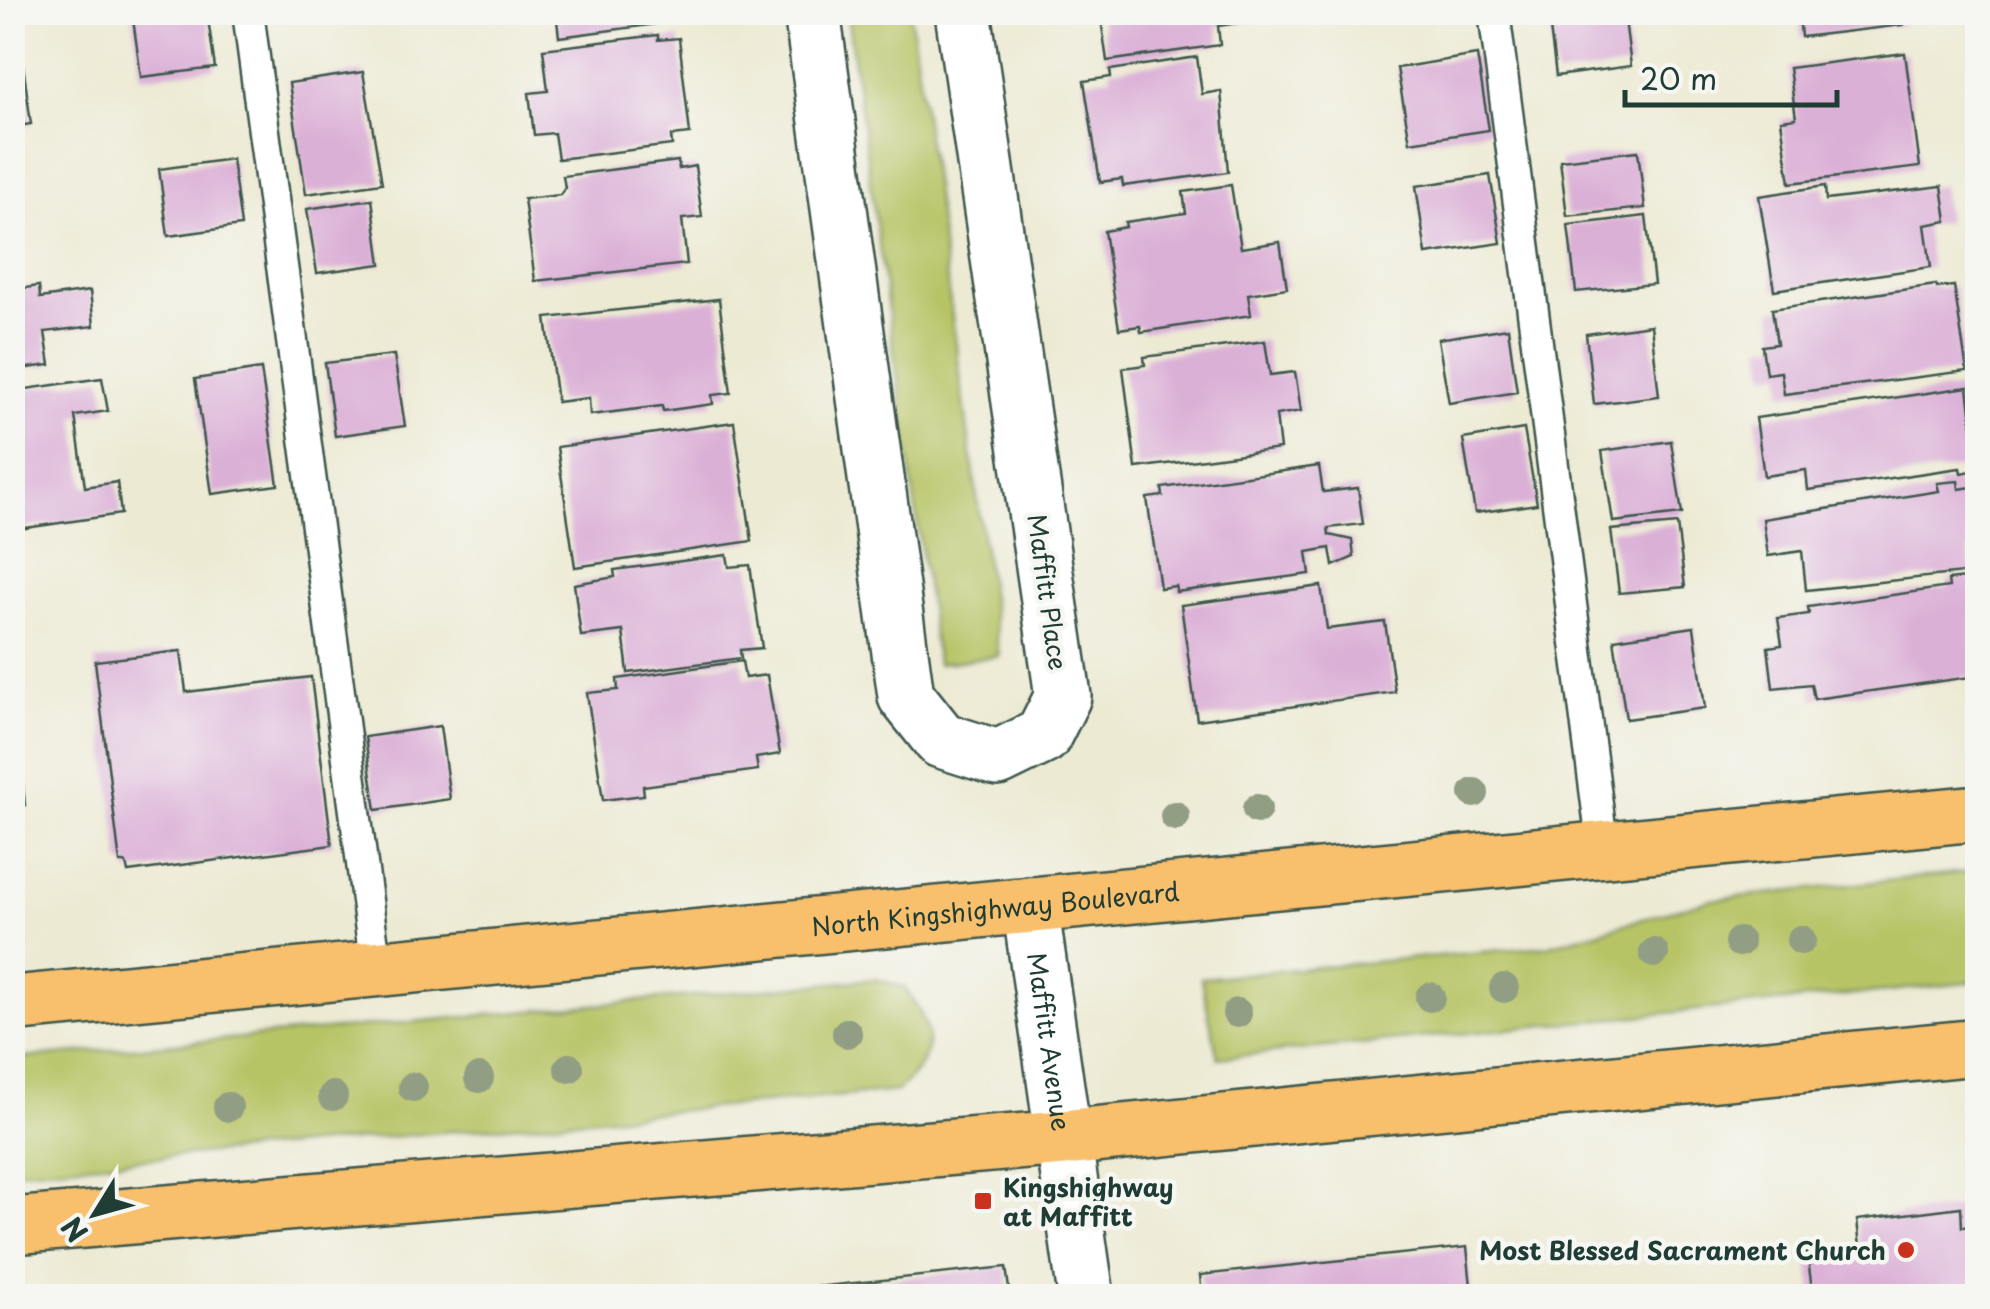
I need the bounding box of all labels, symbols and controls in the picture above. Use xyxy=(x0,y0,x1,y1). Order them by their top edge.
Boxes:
scale bar xyxy=(1625,45,1838,107)
text: 20 m xyxy=(1640,55,1717,100)
street label: Maffitt Place xyxy=(1018,511,1078,673)
street label: North Kingshighway Boulevard xyxy=(810,872,1181,945)
street label: Maffitt Avenue xyxy=(1018,950,1081,1133)
north arrow xyxy=(45,1164,145,1264)
place label: Kingshighway at Maffitt xyxy=(1003,1168,1173,1235)
marker: Kingshighway at Maffitt xyxy=(972,1190,994,1212)
text: N xyxy=(50,1208,98,1252)
place label: Most Blessed Sacrament Church xyxy=(1479,1231,1886,1269)
marker: Most Blessed Sacrament Church xyxy=(1895,1239,1917,1261)

